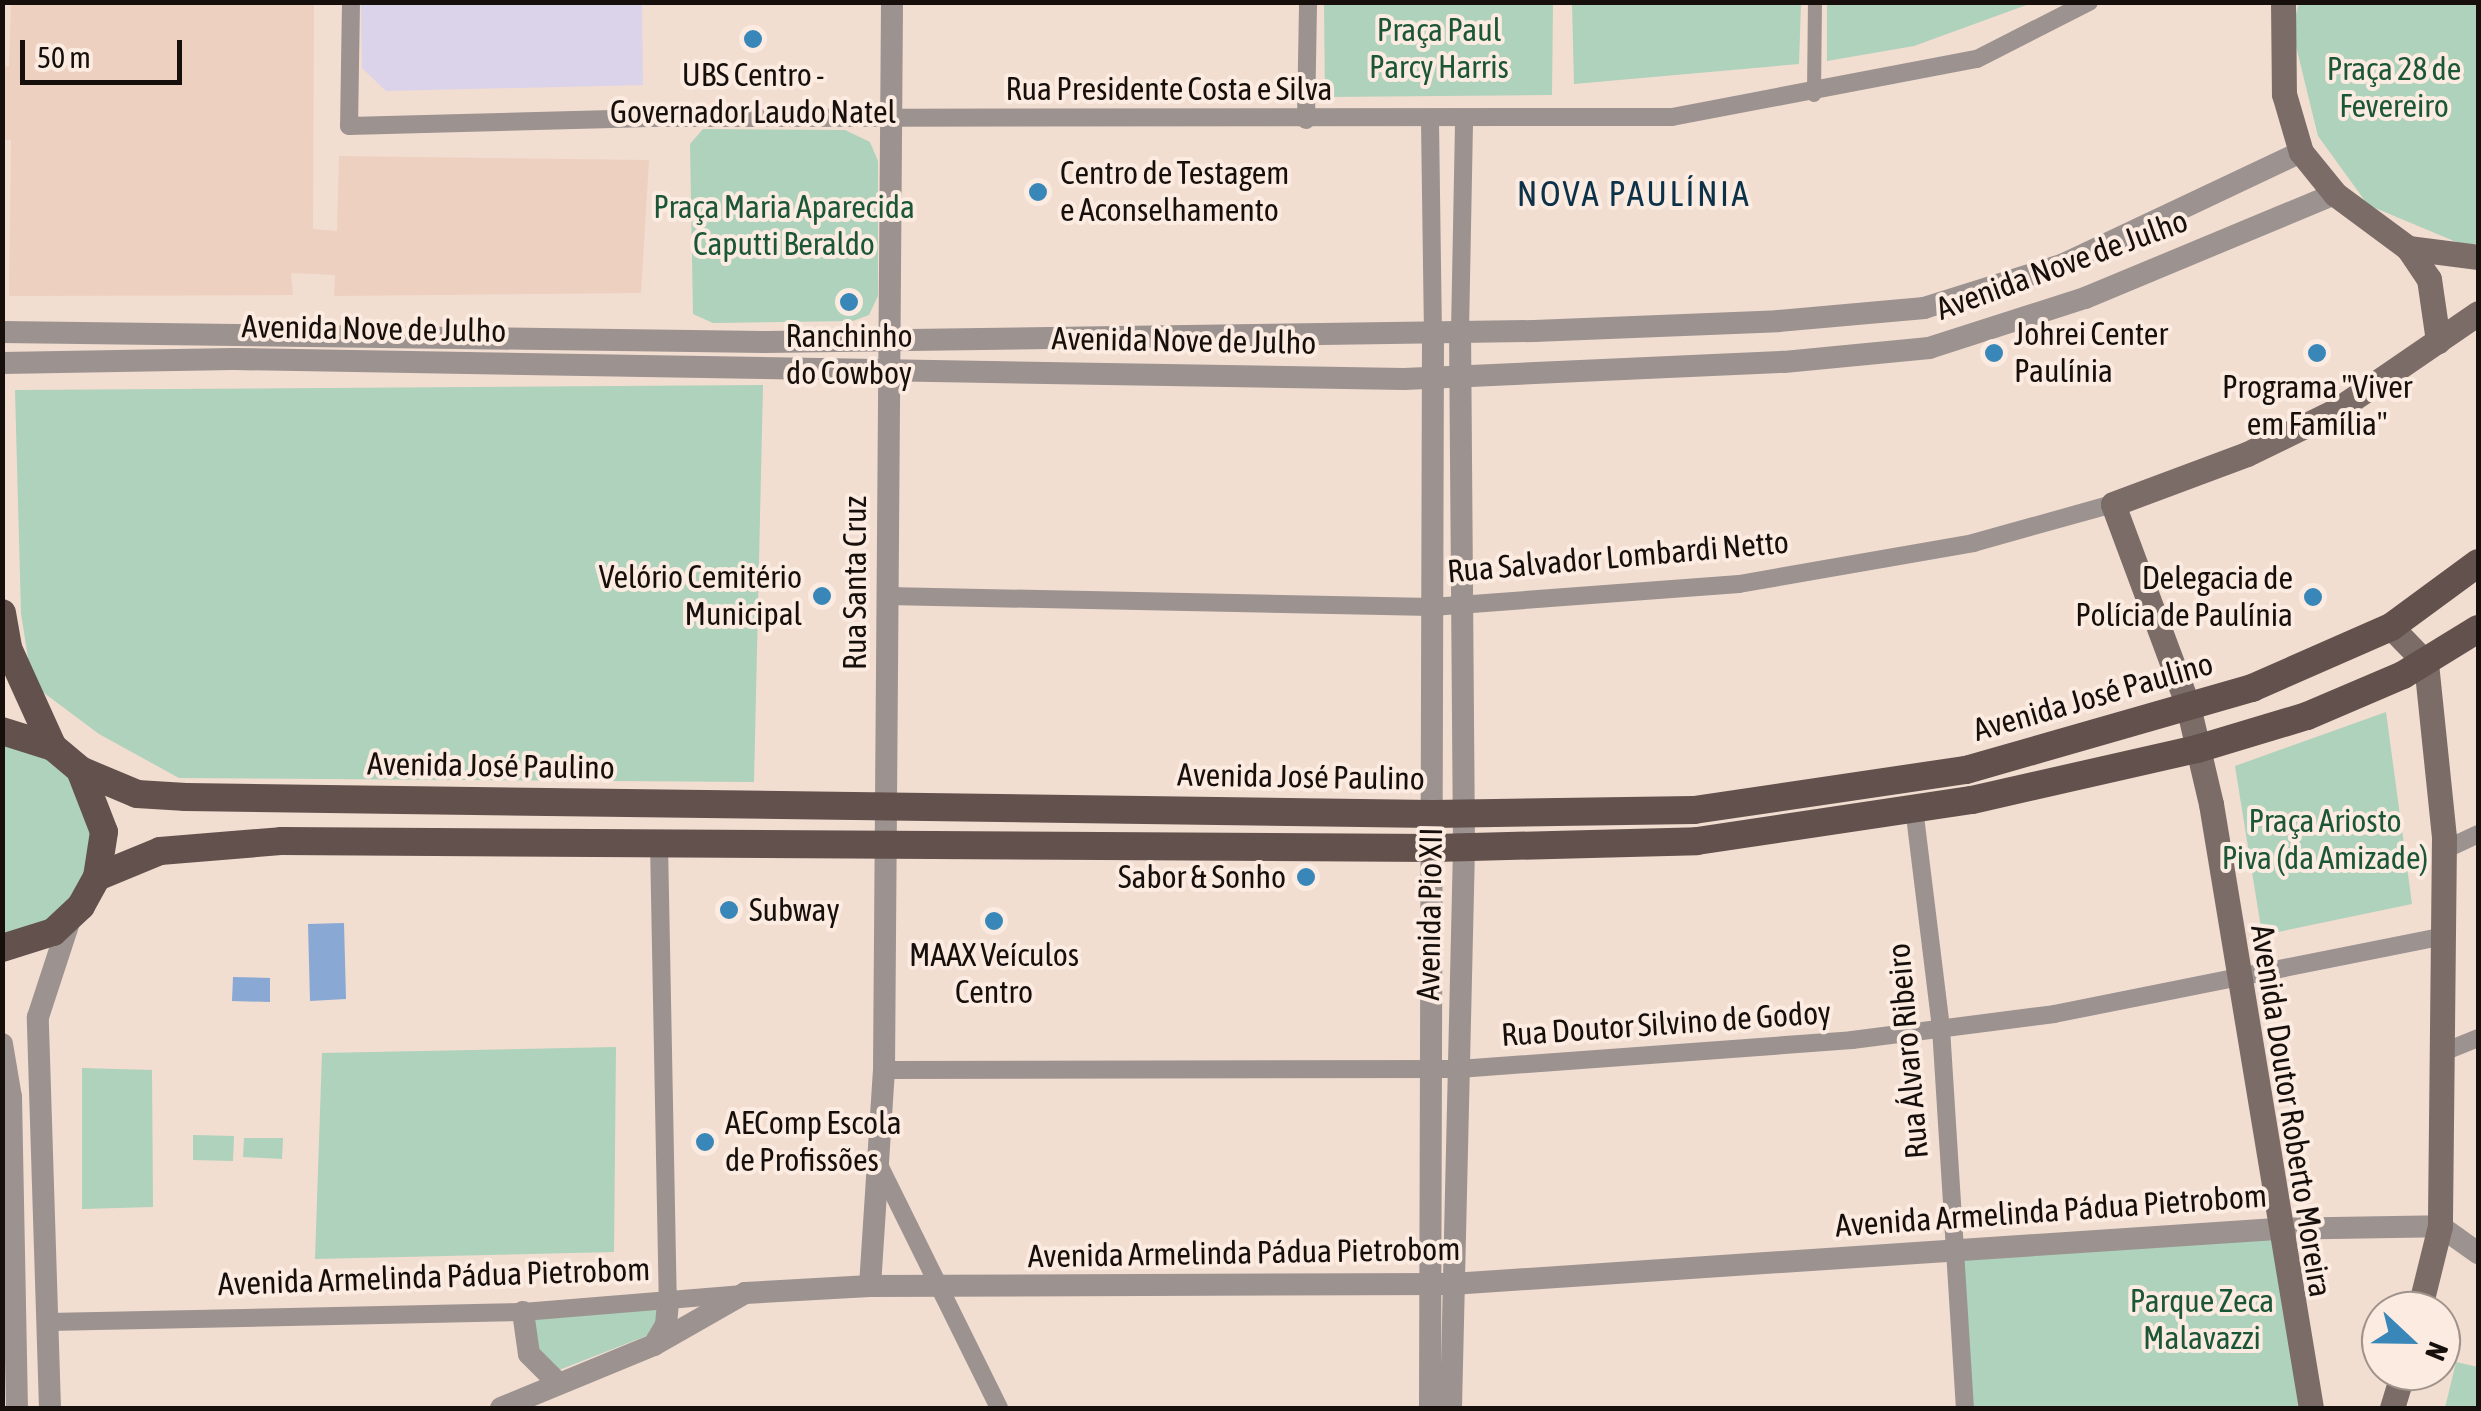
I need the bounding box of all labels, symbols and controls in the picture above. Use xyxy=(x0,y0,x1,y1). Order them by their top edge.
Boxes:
park label: Praça Paul Parcy Harris xyxy=(1369,12,1509,87)
scale bar xyxy=(25,20,188,82)
marker: UBS Centro - Governador Laudo Natel xyxy=(740,26,766,52)
text: 50 m xyxy=(37,40,91,74)
park label: Praça 28 de Fevereiro xyxy=(2327,51,2461,126)
place label: UBS Centro - Governador Laudo Natel xyxy=(610,57,896,132)
street label: Rua Presidente Costa e Silva xyxy=(1006,70,1332,108)
place label: Centro de Testagem e Aconselhamento xyxy=(1060,155,1289,230)
district label: NOVA PAULÍNIA xyxy=(1517,172,1751,214)
marker: Centro de Testagem e Aconselhamento xyxy=(1025,179,1051,205)
park label: Praça Maria Aparecida Caputti Beraldo xyxy=(653,189,915,264)
street label: Avenida Nove de Julho xyxy=(1931,202,2193,328)
marker: Ranchinho do Cowboy xyxy=(838,291,860,313)
street label: Avenida Nove de Julho xyxy=(241,307,507,351)
place label: Johrei Center Paulínia xyxy=(2014,316,2168,391)
place label: Ranchinho do Cowboy xyxy=(785,318,913,393)
street label: Avenida Nove de Julho xyxy=(1051,319,1317,363)
marker: Johrei Center Paulínia xyxy=(1983,342,2005,364)
marker: Programa "Viver em Família" xyxy=(2306,342,2328,364)
place label: Programa "Viver em Família" xyxy=(2222,369,2412,444)
street label: Rua Santa Cruz xyxy=(836,496,874,670)
street label: Rua Salvador Lombardi Netto xyxy=(1446,523,1790,591)
place label: Velório Cemitério Municipal xyxy=(599,559,802,634)
place label: Delegacia de Polícia de Paulínia xyxy=(2075,560,2293,635)
marker: Velório Cemitério Municipal xyxy=(811,585,833,607)
marker: Delegacia de Polícia de Paulínia xyxy=(2302,586,2324,608)
street label: Avenida José Paulino xyxy=(1969,644,2217,750)
street label: Avenida José Paulino xyxy=(367,745,615,787)
street label: Avenida José Paulino xyxy=(1177,756,1425,798)
park label: Praça Ariosto Piva (da Amizade) xyxy=(2222,803,2428,878)
street label: Avenida Pio XII xyxy=(1409,827,1451,1001)
place label: Sabor & Sonho xyxy=(1118,858,1286,896)
marker: Sabor & Sonho xyxy=(1295,866,1317,888)
place label: Subway xyxy=(749,891,840,929)
marker: Subway xyxy=(718,899,740,921)
marker: MAAX Veículos Centro xyxy=(983,910,1005,932)
street label: Avenida Doutor Roberto Moreira xyxy=(2243,922,2339,1300)
place label: MAAX Veículos Centro xyxy=(909,937,1079,1012)
street label: Rua Álvaro Ribeiro xyxy=(1879,942,1937,1160)
street label: Rua Doutor Silvino de Godoy xyxy=(1500,993,1832,1055)
place label: AEComp Escola de Profissões xyxy=(725,1105,902,1180)
marker: AEComp Escola de Profissões xyxy=(694,1131,716,1153)
street label: Avenida Armelinda Pádua Pietrobom xyxy=(1834,1177,2268,1245)
street label: Avenida Armelinda Pádua Pietrobom xyxy=(1027,1230,1461,1276)
street label: Avenida Armelinda Pádua Pietrobom xyxy=(217,1250,651,1304)
park label: Parque Zeca Malavazzi xyxy=(2130,1283,2274,1358)
north arrow xyxy=(2361,1291,2461,1391)
text: N xyxy=(2419,1338,2455,1365)

